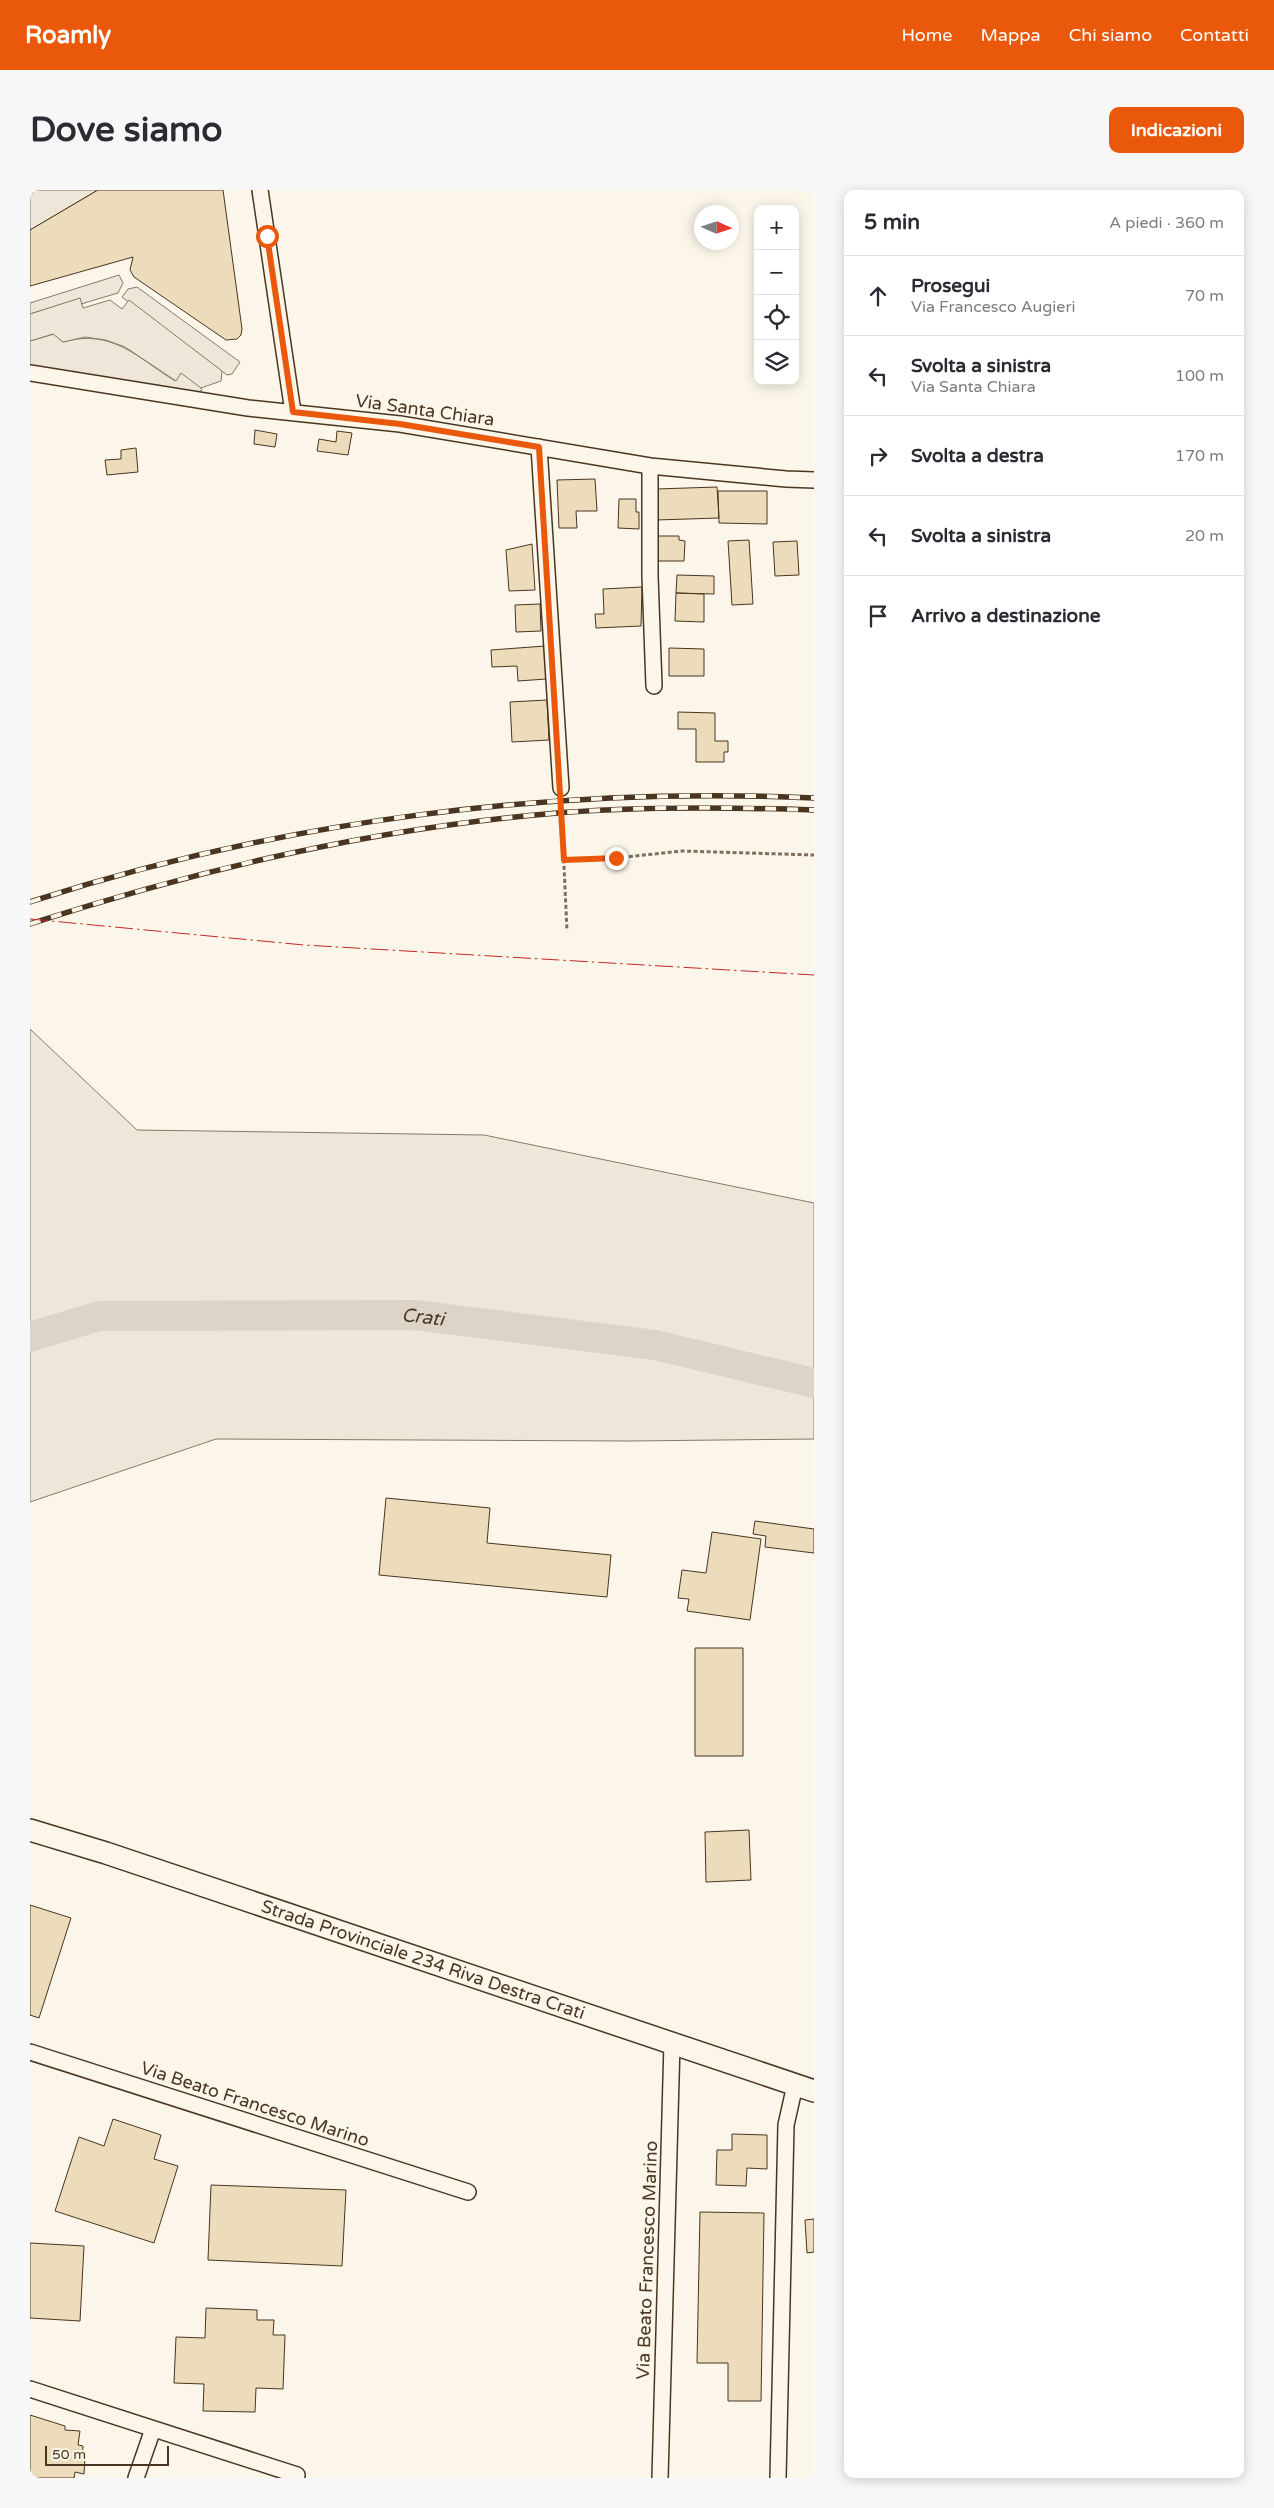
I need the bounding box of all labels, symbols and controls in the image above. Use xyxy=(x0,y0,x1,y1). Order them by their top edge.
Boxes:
text: Roamly xyxy=(25,21,111,50)
text: Home xyxy=(901,24,952,46)
text: Mappa xyxy=(980,24,1041,46)
text: Chi siamo xyxy=(1069,24,1152,46)
text: Contatti xyxy=(1180,24,1249,46)
button: Indicazioni xyxy=(1109,107,1244,153)
text: Dove siamo xyxy=(30,109,222,151)
north arrow xyxy=(694,205,739,250)
map controls xyxy=(754,205,799,385)
button: + xyxy=(754,205,799,250)
text: 5 min xyxy=(864,210,920,235)
text: A piedi · 360 m xyxy=(1109,213,1224,233)
route start xyxy=(256,225,279,248)
button: − xyxy=(754,250,799,295)
text: Prosegui xyxy=(911,275,990,297)
icon: ahead xyxy=(864,282,892,310)
text: 70 m xyxy=(1185,286,1224,306)
button: locate xyxy=(754,295,799,340)
text: Via Francesco Augieri xyxy=(911,297,1076,317)
button: layers xyxy=(754,340,799,385)
text: Svolta a sinistra xyxy=(911,355,1051,377)
icon: left xyxy=(864,362,892,390)
text: 100 m xyxy=(1175,366,1224,386)
text: Via Santa Chiara xyxy=(911,377,1036,397)
street label: Via Santa Chiara xyxy=(354,389,496,431)
icon: right xyxy=(864,442,892,470)
text: Svolta a destra xyxy=(911,445,1044,467)
text: 170 m xyxy=(1175,446,1224,466)
icon: left xyxy=(864,522,892,550)
text: Svolta a sinistra xyxy=(911,525,1051,547)
text: 20 m xyxy=(1185,526,1224,546)
icon: arrive xyxy=(864,602,892,630)
text: Arrivo a destinazione xyxy=(911,605,1101,627)
route end xyxy=(605,847,628,870)
water label: Crati xyxy=(401,1305,448,1331)
street label: Strada Provinciale 234 Riva Destra Crati xyxy=(258,1895,588,2024)
street label: Via Beato Francesco Marino xyxy=(138,2057,372,2151)
street label: Via Beato Francesco Marino xyxy=(632,2140,662,2380)
scale bar xyxy=(45,2443,169,2466)
text: 50 m xyxy=(52,2446,86,2463)

